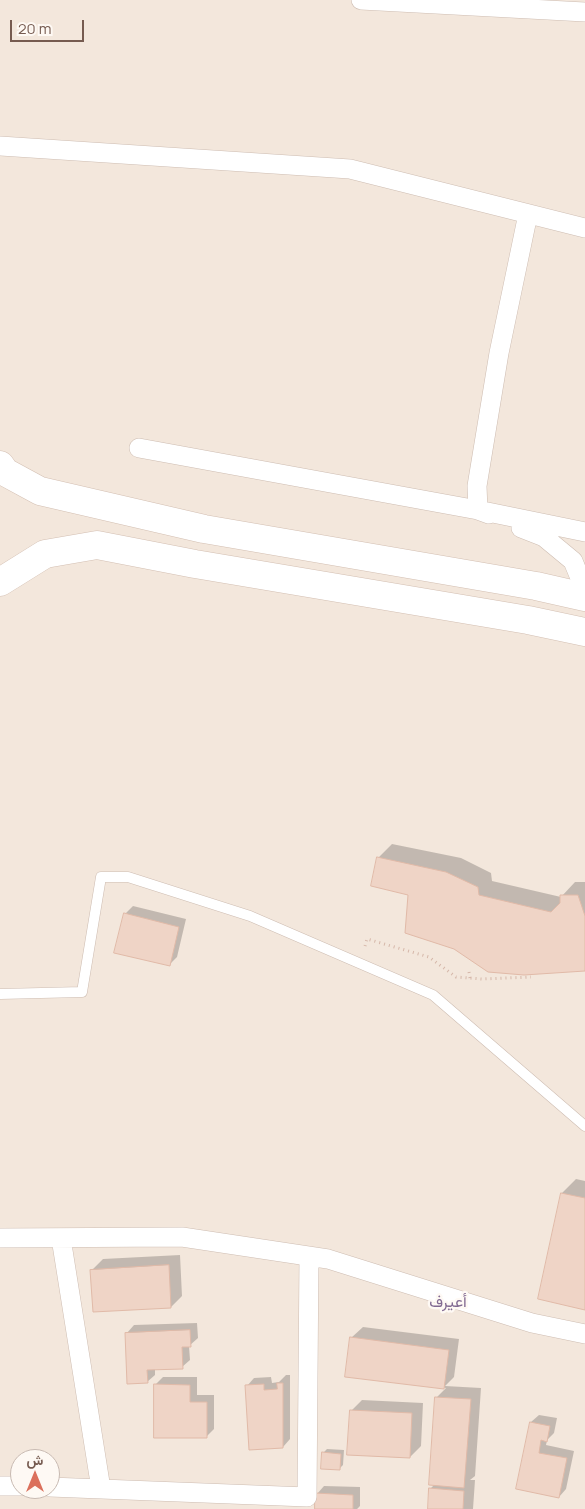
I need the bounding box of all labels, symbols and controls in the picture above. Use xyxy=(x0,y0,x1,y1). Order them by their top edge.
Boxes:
scale bar xyxy=(12,10,86,42)
text: 20 m xyxy=(18,18,51,39)
district label: أعيرف xyxy=(429,1293,467,1313)
north arrow xyxy=(10,1449,60,1499)
text: ش xyxy=(27,1450,43,1469)

